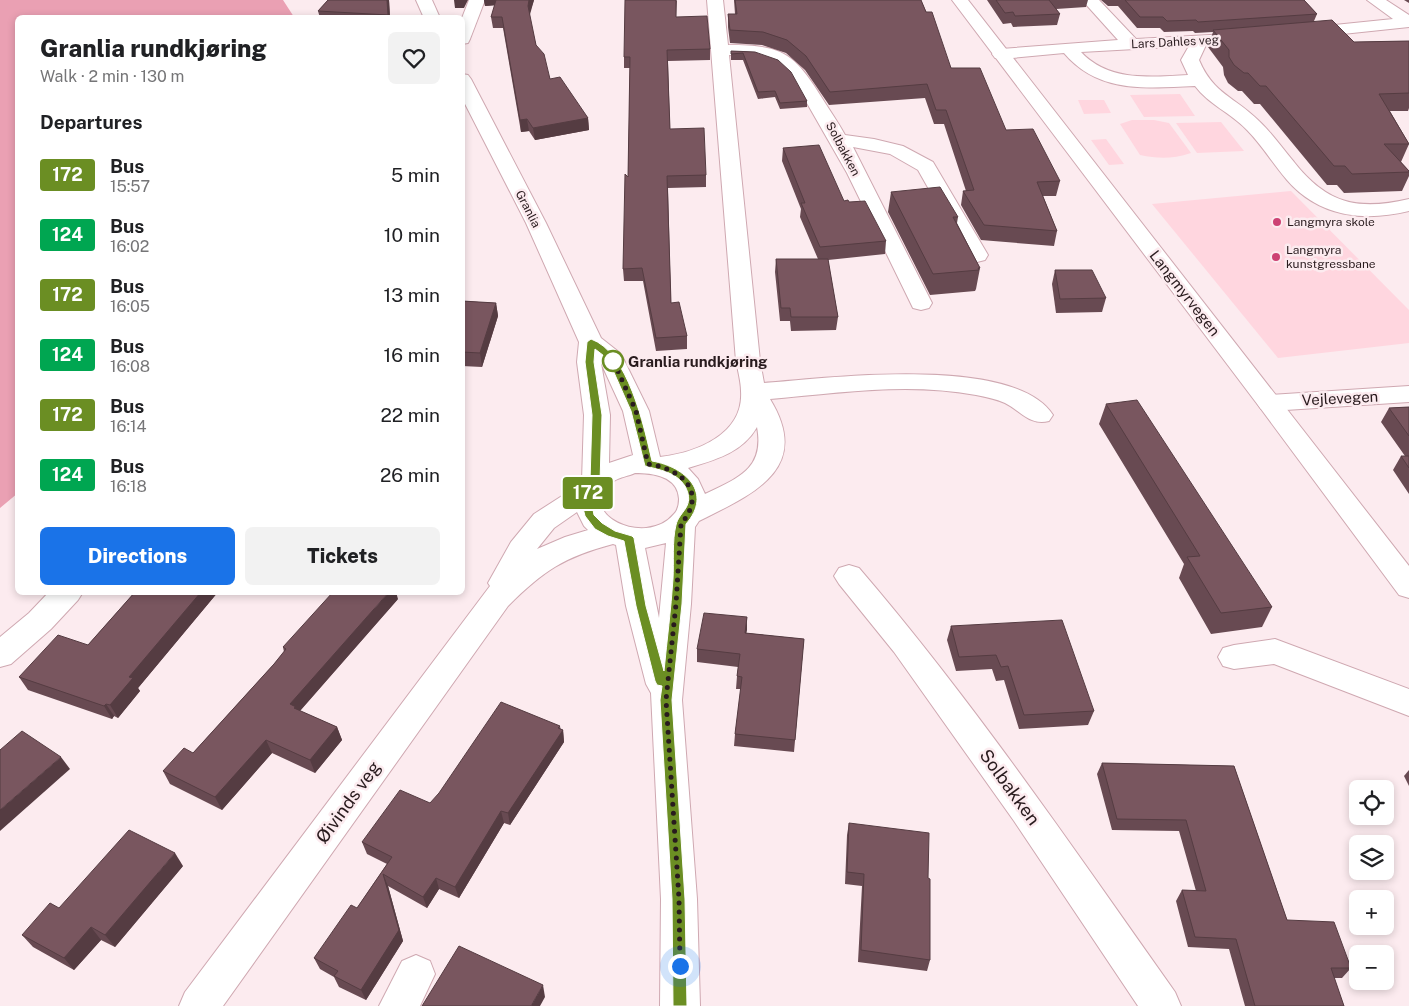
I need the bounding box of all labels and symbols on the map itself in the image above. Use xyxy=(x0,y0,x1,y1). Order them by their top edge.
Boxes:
street label: Lars Dahles veg xyxy=(1131,33,1219,51)
street label: Solbakken xyxy=(823,120,863,178)
street label: Granlia xyxy=(513,188,543,230)
place label: Langmyra skole xyxy=(1287,215,1375,229)
marker: Langmyra skole xyxy=(1271,216,1283,228)
place label: Langmyra kunstgressbane xyxy=(1286,243,1376,271)
street label: Langmyrvegen xyxy=(1146,247,1224,339)
marker: Langmyra kunstgressbane xyxy=(1270,251,1282,263)
marker: Granlia rundkjøring xyxy=(602,350,624,372)
place label: Granlia rundkjøring xyxy=(628,353,768,370)
street label: Vejlevegen xyxy=(1301,388,1379,408)
line badge: 172 xyxy=(559,477,617,509)
street label: Solbakken xyxy=(975,745,1045,829)
street label: Øivinds veg xyxy=(311,757,385,847)
your location xyxy=(668,954,693,979)

